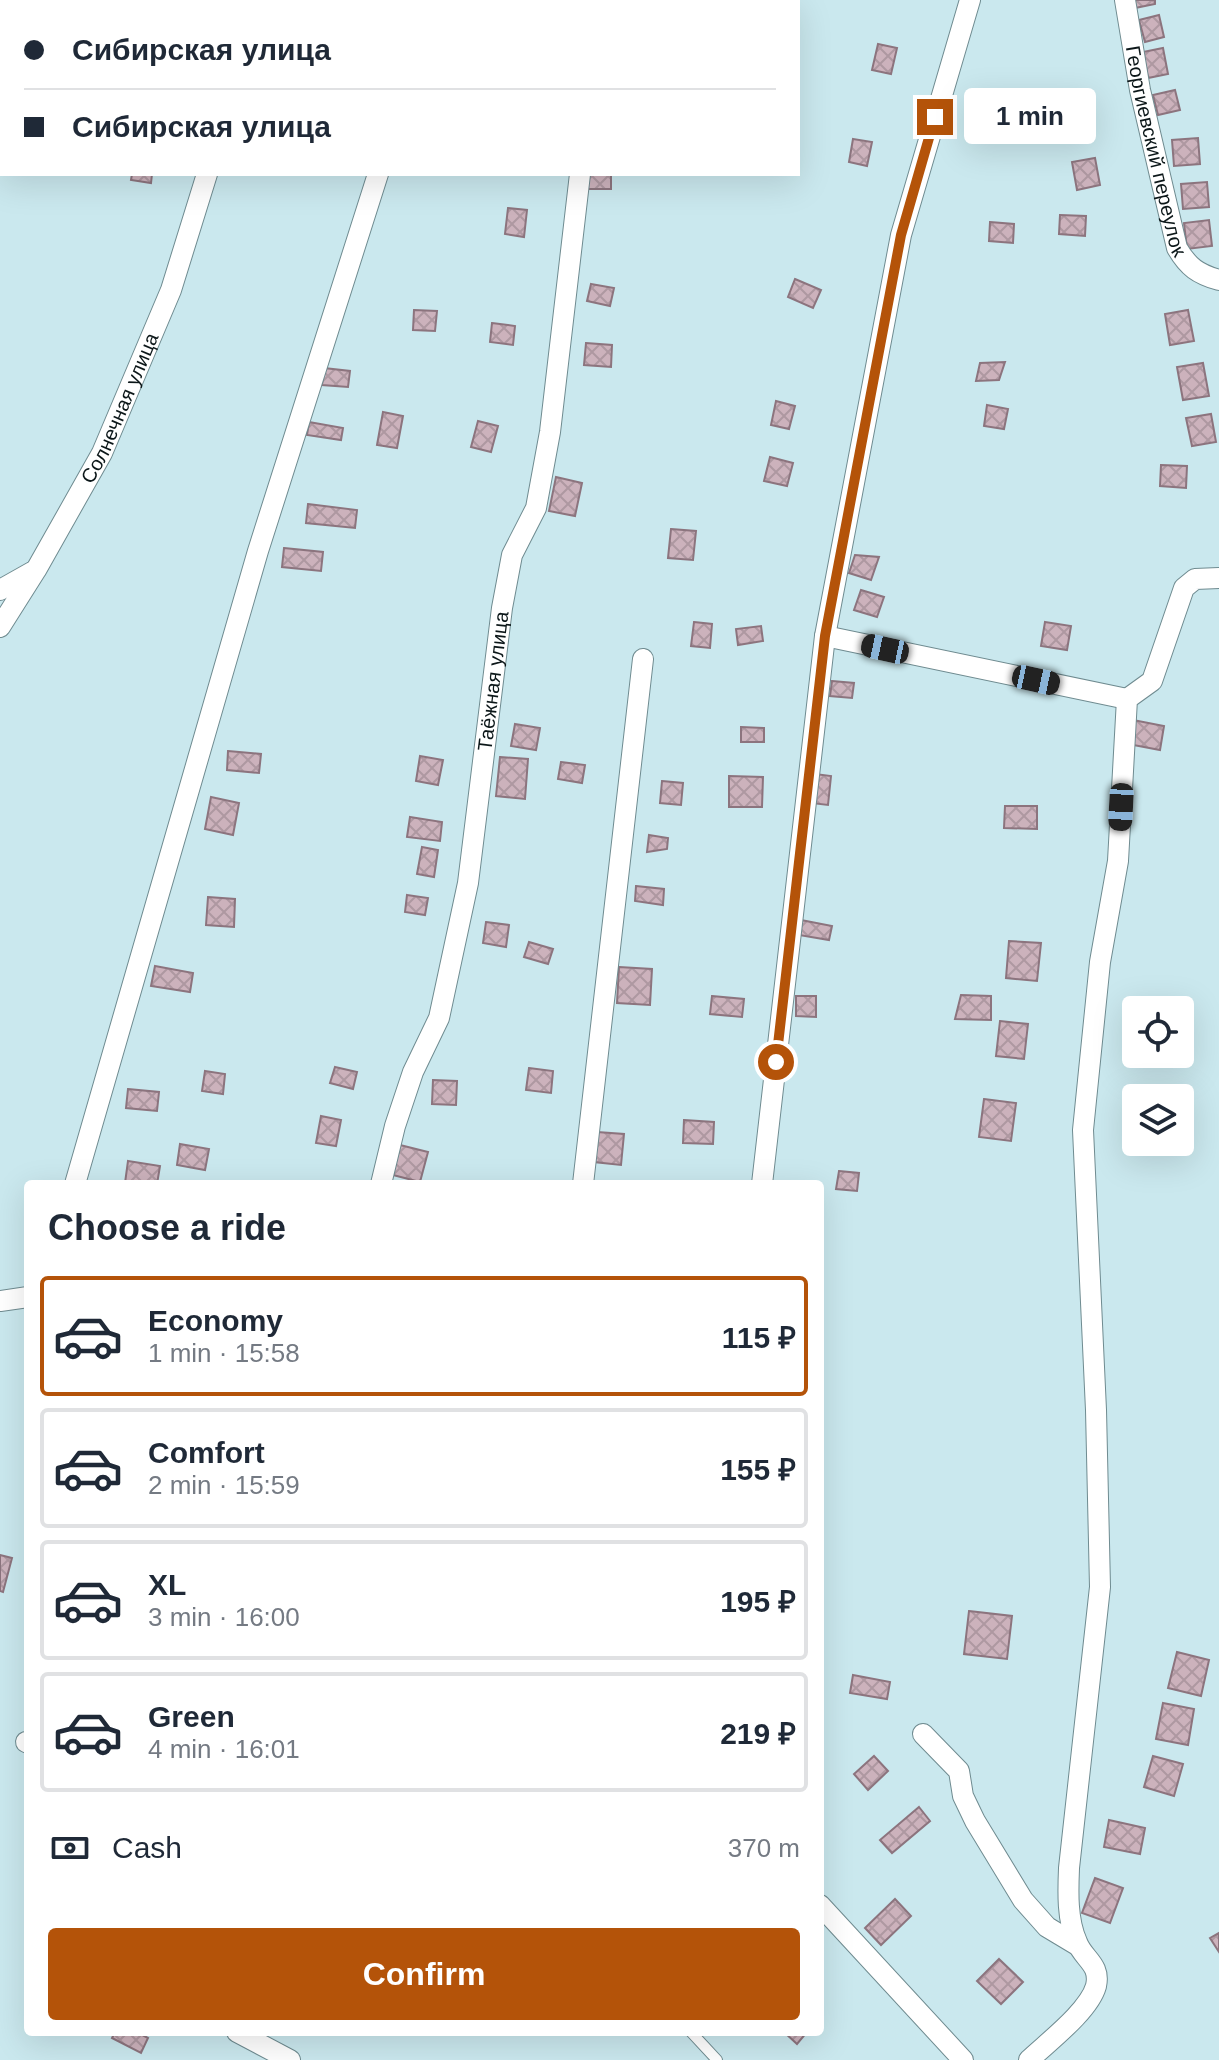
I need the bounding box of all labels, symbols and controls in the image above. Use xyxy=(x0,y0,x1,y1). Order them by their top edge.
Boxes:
text: Сибирская улица xyxy=(72,33,331,66)
street label: Георгиевский переулок xyxy=(1122,44,1191,261)
callout: 1 min xyxy=(963,89,1095,145)
route end xyxy=(917,99,953,135)
text: 1 min xyxy=(996,101,1064,131)
text: Сибирская улица xyxy=(72,110,331,143)
street label: Солнечная улица xyxy=(76,329,163,487)
street label: Таёжная улица xyxy=(473,609,513,752)
car xyxy=(859,632,911,666)
car xyxy=(1010,663,1062,697)
car xyxy=(1108,782,1134,832)
map controls xyxy=(1122,996,1194,1156)
button: locate xyxy=(1122,996,1194,1068)
route start xyxy=(758,1044,794,1080)
button: layers xyxy=(1122,1084,1194,1156)
text: Choose a ride xyxy=(48,1207,286,1248)
icon: car xyxy=(52,1300,124,1372)
text: Economy xyxy=(148,1304,283,1337)
text: 115 ₽ xyxy=(722,1321,796,1354)
text: 1 min · 15:58 xyxy=(148,1338,300,1368)
icon: car xyxy=(52,1432,124,1504)
text: Comfort xyxy=(148,1436,265,1469)
text: 155 ₽ xyxy=(720,1453,796,1486)
text: 2 min · 15:59 xyxy=(148,1470,300,1500)
icon: car xyxy=(52,1564,124,1636)
text: XL xyxy=(148,1568,186,1601)
text: 195 ₽ xyxy=(720,1585,796,1618)
text: 3 min · 16:00 xyxy=(148,1602,300,1632)
icon: car xyxy=(52,1696,124,1768)
text: Green xyxy=(148,1700,235,1733)
text: 219 ₽ xyxy=(720,1717,796,1750)
text: 4 min · 16:01 xyxy=(148,1734,300,1764)
icon: cash xyxy=(48,1826,92,1870)
text: Cash xyxy=(112,1831,182,1864)
text: 370 m xyxy=(728,1833,800,1863)
button: Confirm xyxy=(48,1928,800,2020)

